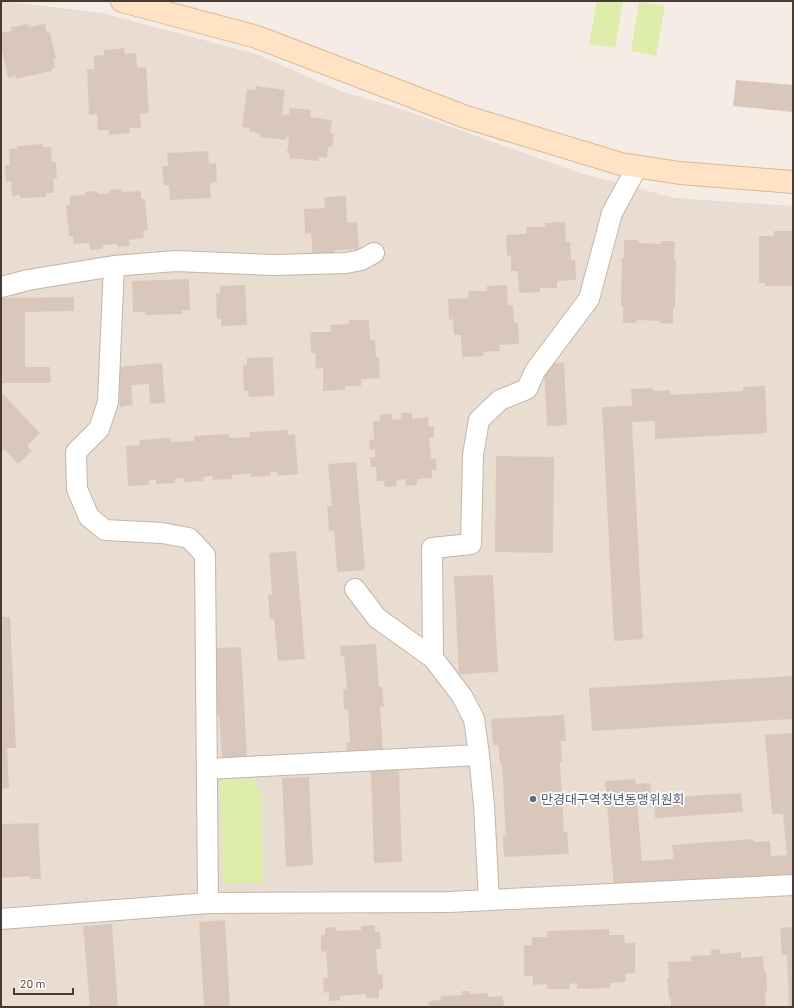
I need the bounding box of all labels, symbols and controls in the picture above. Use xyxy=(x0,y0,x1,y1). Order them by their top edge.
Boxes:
place label: 만경대구역청년동맹위원회 xyxy=(541,791,685,807)
marker: 만경대구역청년동맹위원회 xyxy=(528,794,538,804)
scale bar xyxy=(14,970,73,996)
text: 20 m xyxy=(20,976,46,990)

